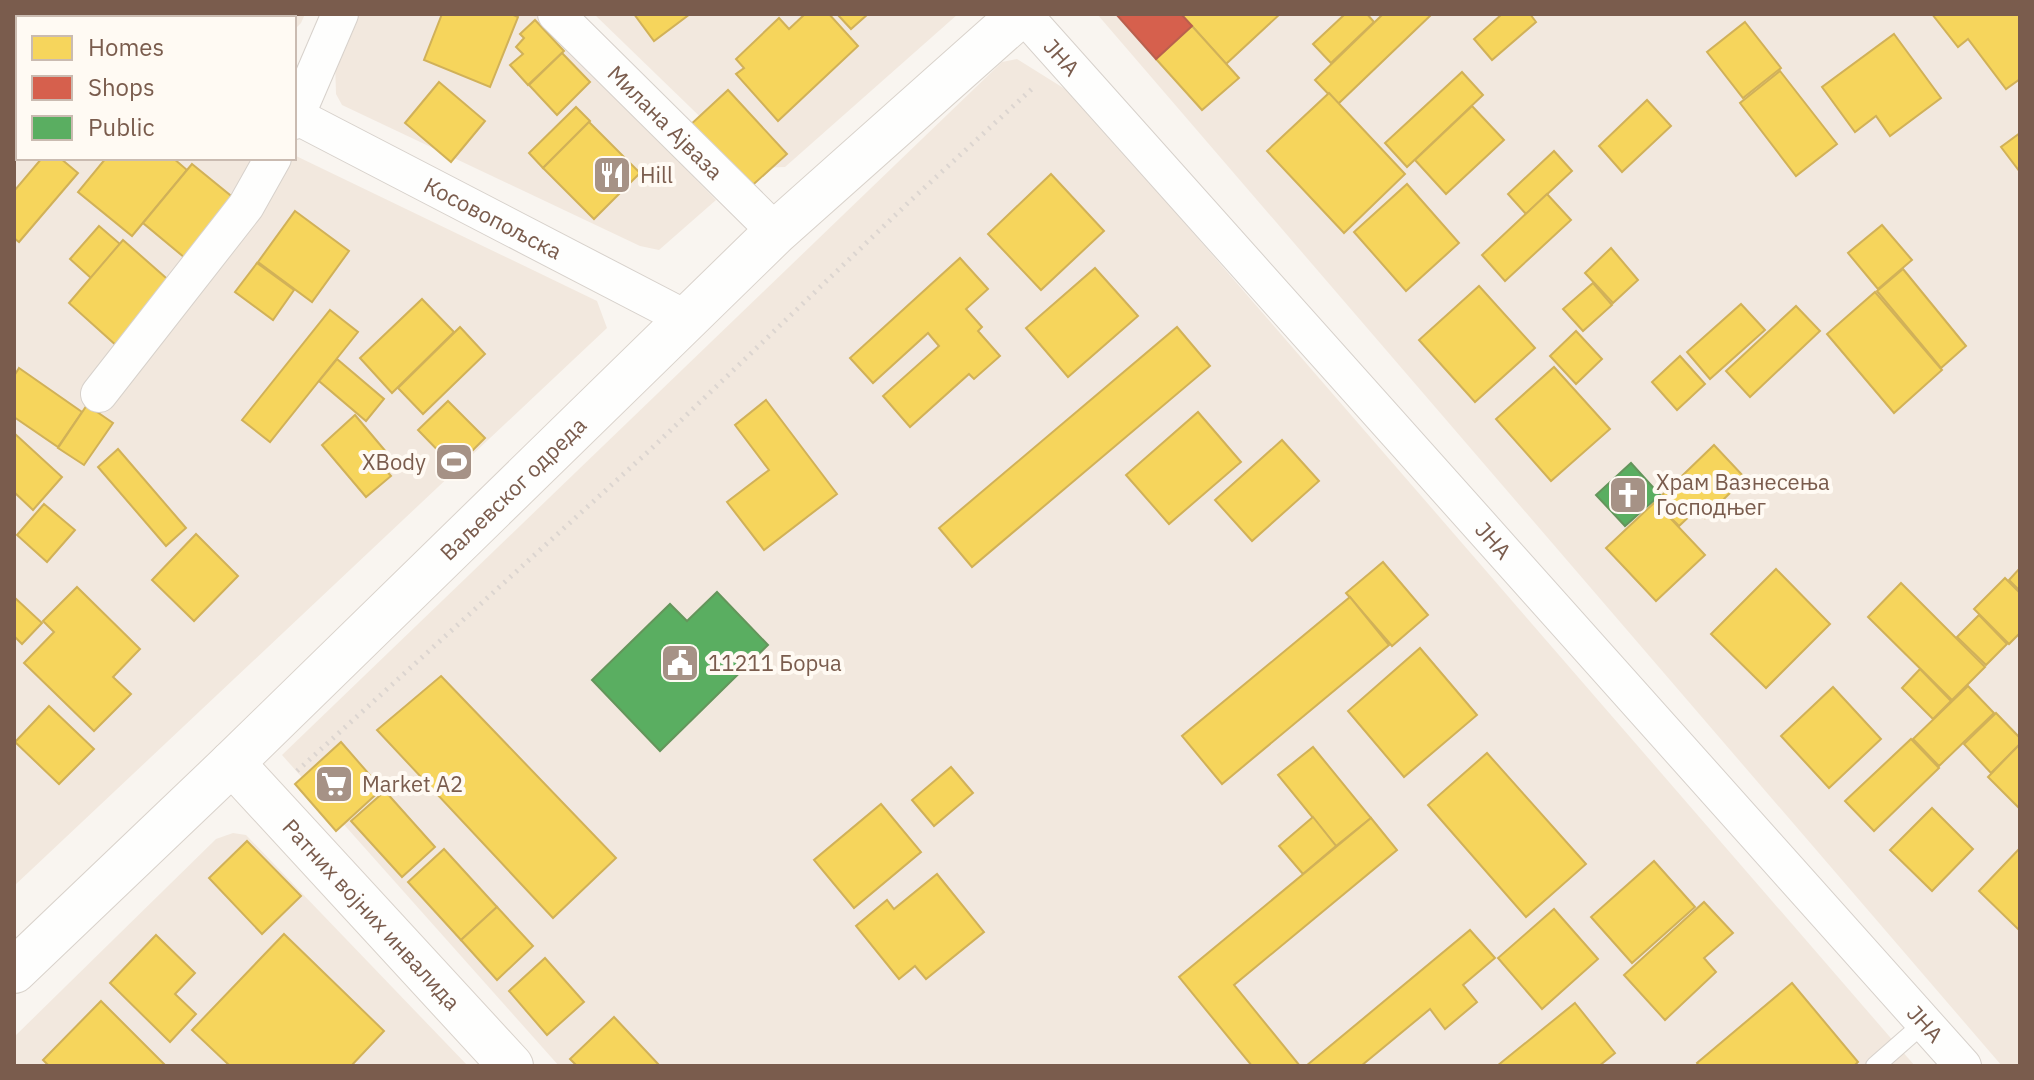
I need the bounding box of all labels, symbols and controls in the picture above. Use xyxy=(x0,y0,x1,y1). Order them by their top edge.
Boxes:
legend xyxy=(16,16,296,160)
text: Homes xyxy=(88,31,164,63)
street label: ЈНА xyxy=(1038,32,1086,82)
street label: Милана Ајваза xyxy=(602,59,730,186)
text: Shops xyxy=(88,71,155,103)
text: Public xyxy=(88,111,155,143)
restaurant icon: Hill xyxy=(591,154,633,196)
place label: Hill xyxy=(640,160,673,189)
street label: Косовопољска xyxy=(419,170,567,266)
street label: Ваљевског одреда xyxy=(433,410,592,566)
sports icon: XBody xyxy=(433,441,475,483)
place label: XBody xyxy=(362,447,426,476)
place label: Храм Вазнесења Господњег xyxy=(1656,467,1830,521)
church icon: Храм Вазнесења Господњег xyxy=(1607,474,1649,516)
street label: ЈНА xyxy=(1469,515,1518,565)
public building icon: 11211 Борча xyxy=(659,642,701,684)
place label: 11211 Борча xyxy=(708,648,842,677)
supermarket icon: Market A2 xyxy=(313,763,355,805)
place label: Market A2 xyxy=(362,769,463,798)
street label: Ратних војних инвалида xyxy=(277,813,467,1016)
street label: ЈНА xyxy=(1901,998,1950,1048)

